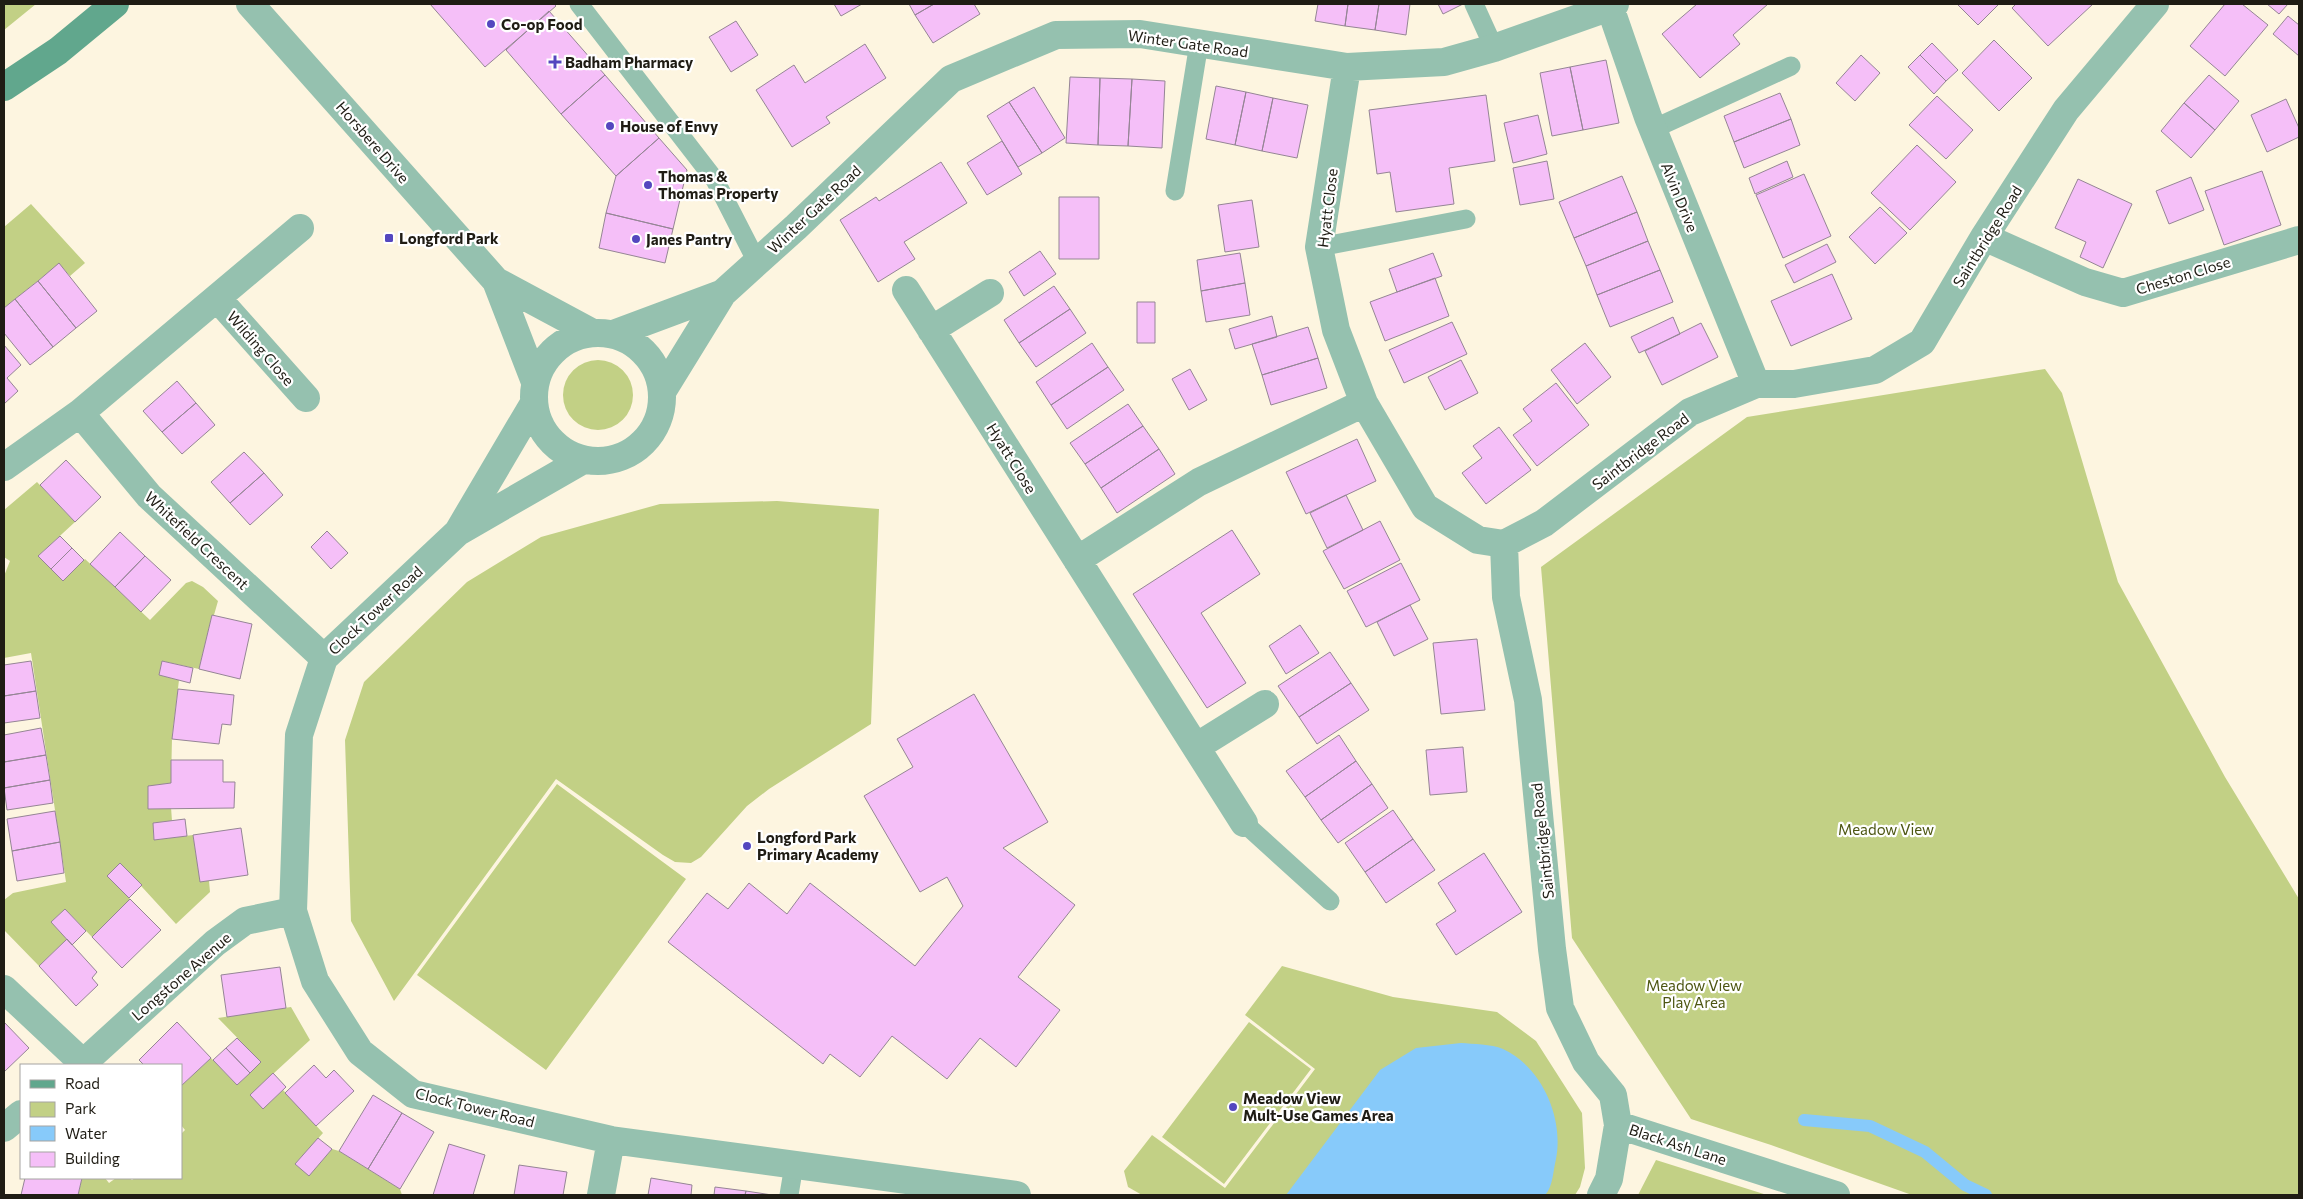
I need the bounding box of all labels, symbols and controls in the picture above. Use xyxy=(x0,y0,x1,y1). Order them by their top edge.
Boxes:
place label: Co-op Food xyxy=(501,15,583,33)
marker: Co-op Food xyxy=(485,18,497,30)
street label: Winter Gate Road xyxy=(1127,26,1249,60)
place label: Badham Pharmacy xyxy=(565,53,694,71)
marker: Badham Pharmacy xyxy=(549,56,561,68)
street label: Horsbere Drive xyxy=(333,97,413,187)
place label: House of Envy xyxy=(620,117,719,135)
marker: House of Envy xyxy=(604,120,616,132)
street label: Alvin Drive xyxy=(1658,160,1702,234)
street label: Winter Gate Road xyxy=(764,161,864,257)
place label: Thomas & Thomas Property xyxy=(658,167,779,202)
street label: Hyatt Close xyxy=(1313,167,1341,249)
marker: Thomas & Thomas Property xyxy=(642,179,654,191)
street label: Saintbridge Road xyxy=(1949,182,2025,290)
place label: Longford Park xyxy=(399,229,499,247)
place label: Janes Pantry xyxy=(646,230,733,248)
marker: Longford Park xyxy=(383,232,395,244)
marker: Janes Pantry xyxy=(630,233,642,245)
street label: Cheston Close xyxy=(2134,252,2232,298)
street label: Wilding Close xyxy=(224,307,298,389)
street label: Saintbridge Road xyxy=(1588,409,1692,493)
street label: Hyatt Close xyxy=(983,420,1041,497)
street label: Whitefield Crescent xyxy=(141,487,253,593)
street label: Clock Tower Road xyxy=(324,562,426,658)
street label: Saintbridge Road xyxy=(1527,782,1557,900)
park label: Meadow View xyxy=(1838,820,1934,838)
place label: Longford Park Primary Academy xyxy=(757,828,879,863)
marker: Longford Park Primary Academy xyxy=(741,840,753,852)
street label: Longstone Avenue xyxy=(128,928,234,1024)
park label: Meadow View Play Area xyxy=(1646,976,1742,1011)
legend xyxy=(20,1064,182,1179)
text: Road xyxy=(65,1074,100,1092)
street label: Clock Tower Road xyxy=(414,1083,536,1131)
place label: Meadow View Mult-Use Games Area xyxy=(1243,1089,1394,1124)
text: Park xyxy=(65,1099,96,1117)
marker: Meadow View Mult-Use Games Area xyxy=(1227,1101,1239,1113)
street label: Black Ash Lane xyxy=(1627,1120,1729,1168)
text: Water xyxy=(65,1124,107,1142)
text: Building xyxy=(65,1149,120,1167)

